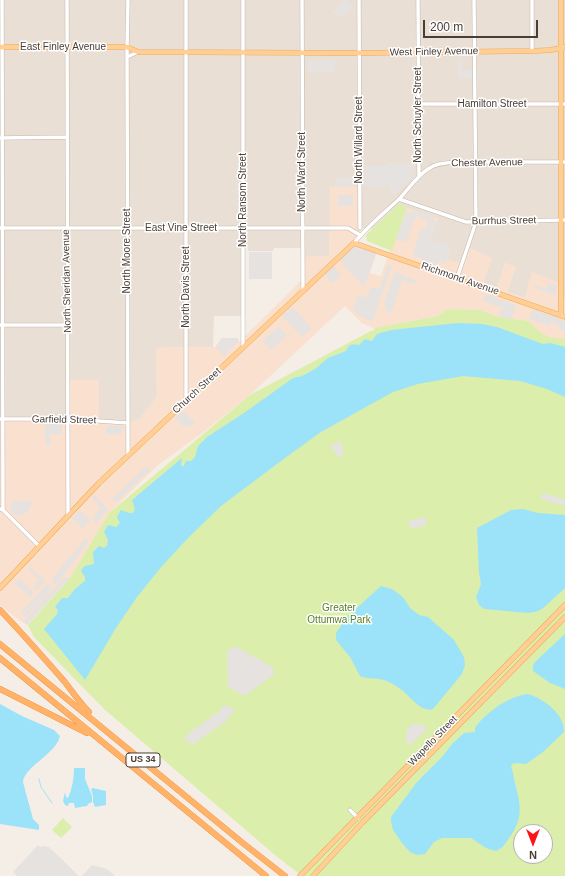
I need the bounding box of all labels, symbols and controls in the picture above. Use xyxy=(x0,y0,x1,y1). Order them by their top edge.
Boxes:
scale bar xyxy=(425,12,540,38)
text: 200 m xyxy=(430,20,463,34)
street label: East Finley Avenue xyxy=(20,41,106,53)
street label: West Finley Avenue xyxy=(390,45,478,59)
street label: North Schuyler Street xyxy=(412,67,424,163)
street label: North Willard Street xyxy=(353,96,365,184)
street label: Hamilton Street xyxy=(458,98,526,110)
street label: North Ward Street xyxy=(296,132,308,212)
street label: North Ransom Street xyxy=(237,153,249,247)
street label: Chester Avenue xyxy=(451,156,523,170)
street label: North Moore Street xyxy=(121,208,133,294)
street label: Burrhus Street xyxy=(472,214,536,228)
street label: East Vine Street xyxy=(145,222,217,234)
street label: North Sheridan Avenue xyxy=(60,229,74,333)
street label: North Davis Street xyxy=(180,246,192,328)
street label: Richmond Avenue xyxy=(420,260,500,298)
street label: Church Street xyxy=(170,366,224,416)
street label: Garfield Street xyxy=(32,413,96,427)
park label: Greater Ottumwa Park xyxy=(307,602,371,626)
street label: Wapello Street xyxy=(406,713,460,769)
road number: US 34 xyxy=(126,753,160,767)
north arrow xyxy=(513,824,553,864)
text: N xyxy=(529,849,537,861)

